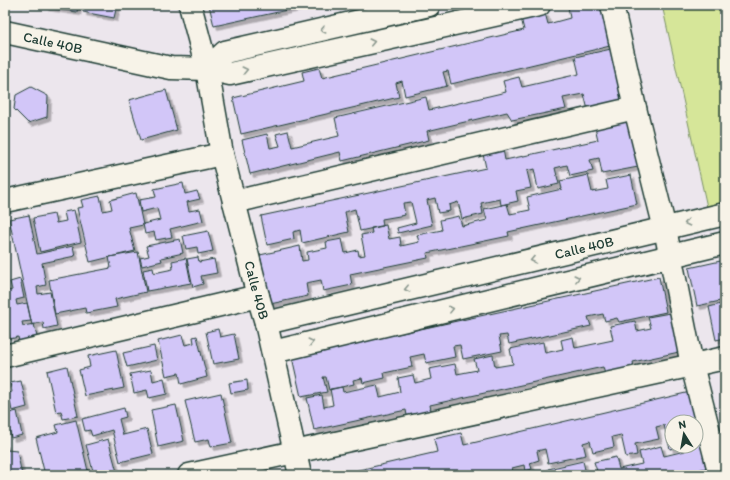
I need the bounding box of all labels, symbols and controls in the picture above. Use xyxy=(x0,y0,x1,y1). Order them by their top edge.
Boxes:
one-way arrow xyxy=(320,25,326,33)
street label: Calle 40B xyxy=(22,28,84,58)
one-way arrow xyxy=(369,39,375,47)
one-way arrow xyxy=(242,67,248,75)
one-way arrow xyxy=(684,219,690,227)
street label: Calle 40B xyxy=(553,233,615,263)
one-way arrow xyxy=(530,255,537,263)
street label: Calle 40B xyxy=(240,259,273,322)
one-way arrow xyxy=(573,274,580,283)
one-way arrow xyxy=(404,285,410,293)
one-way arrow xyxy=(447,305,454,313)
one-way arrow xyxy=(307,339,314,347)
north arrow xyxy=(664,414,704,454)
text: N xyxy=(677,418,687,432)

